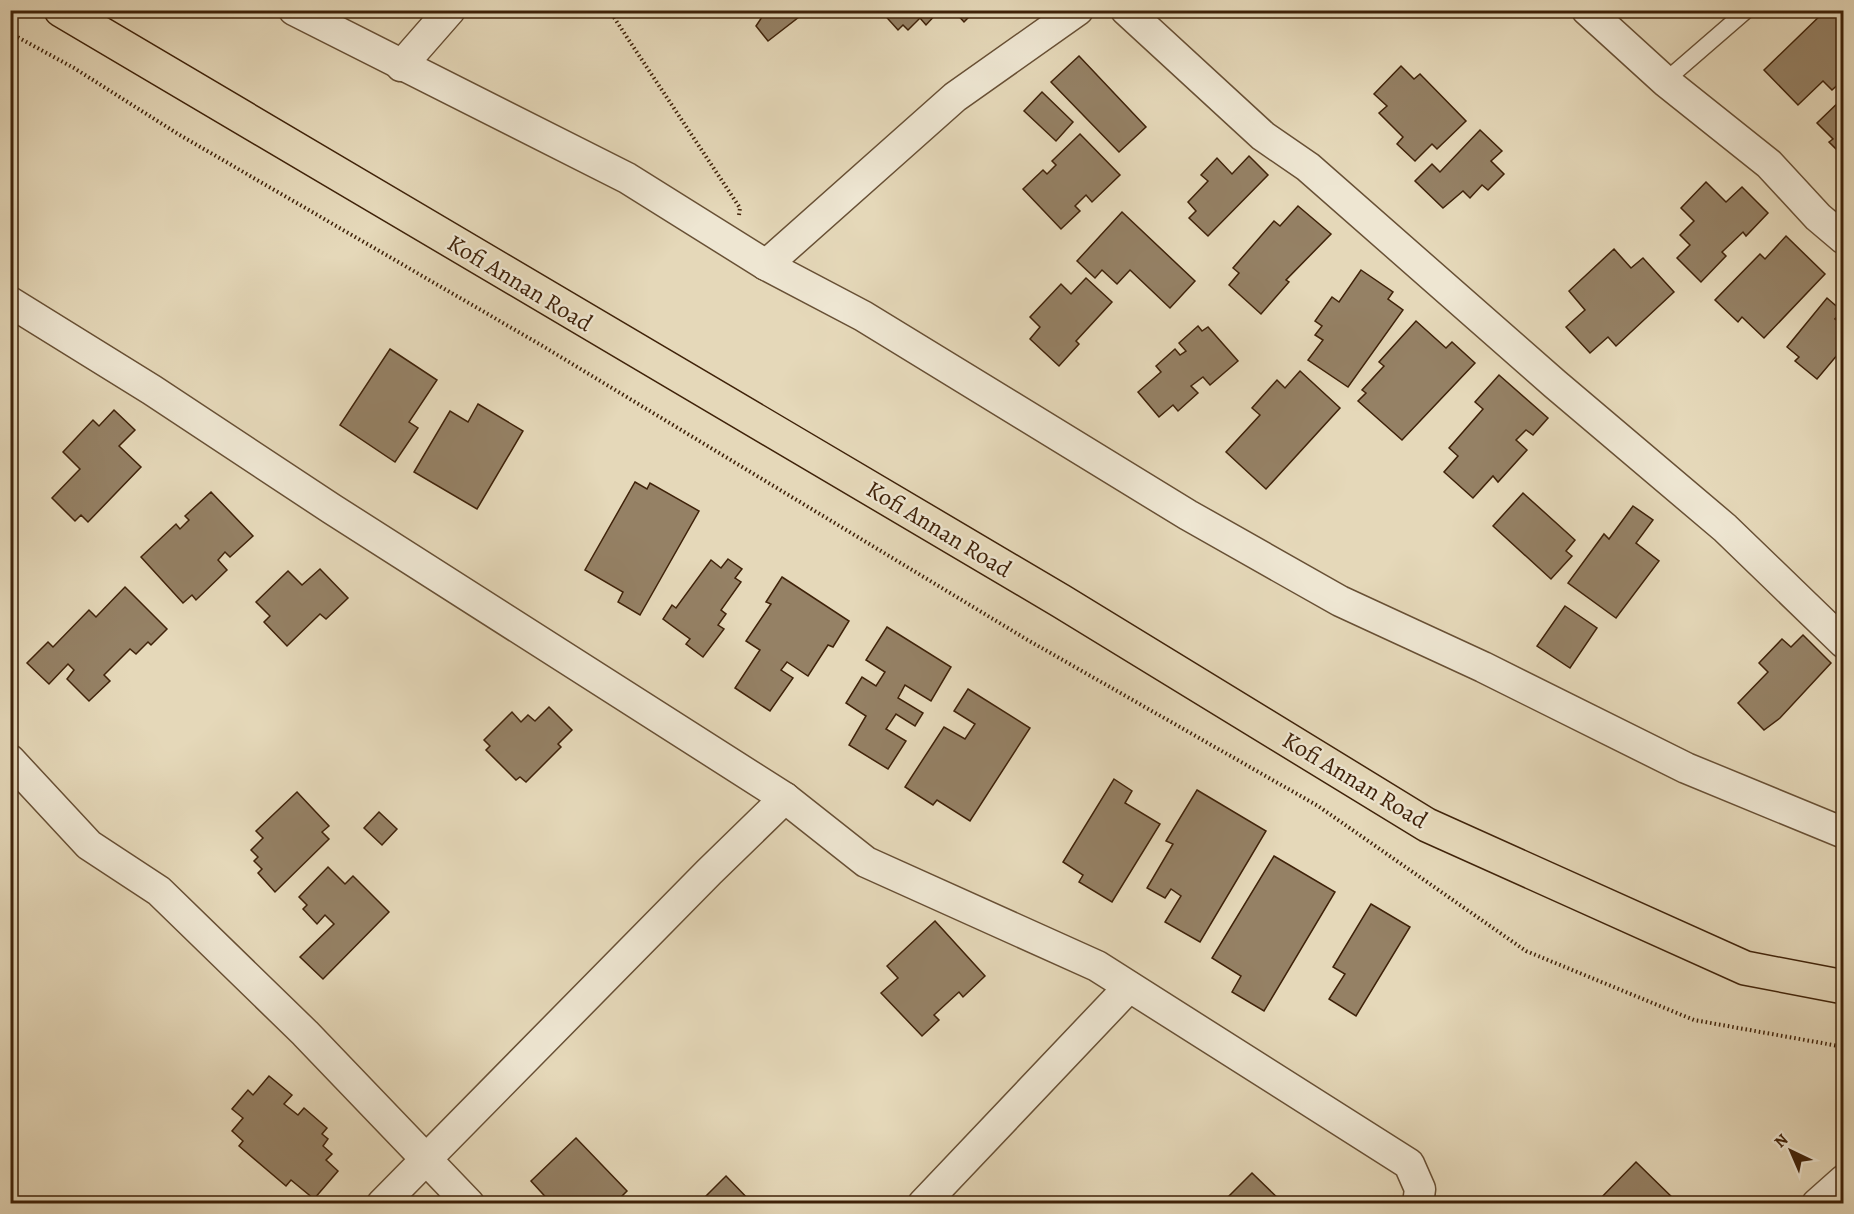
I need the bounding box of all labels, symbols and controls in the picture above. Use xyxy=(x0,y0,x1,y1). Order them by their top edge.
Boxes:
street label: Kofi Annan Road xyxy=(441,227,599,339)
street label: Kofi Annan Road xyxy=(860,473,1018,585)
street label: Kofi Annan Road xyxy=(1276,724,1434,836)
north arrow xyxy=(1761,1121,1821,1181)
text: N xyxy=(1769,1129,1793,1153)

